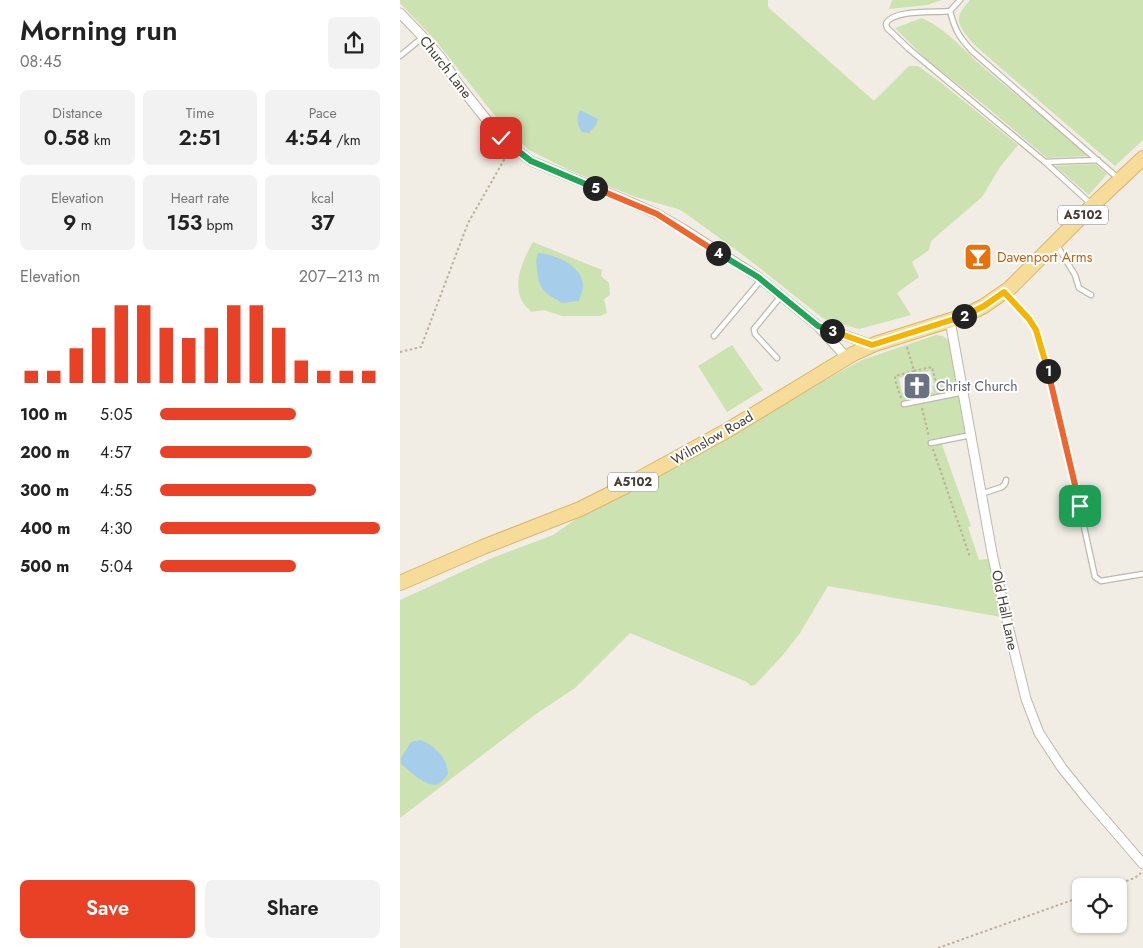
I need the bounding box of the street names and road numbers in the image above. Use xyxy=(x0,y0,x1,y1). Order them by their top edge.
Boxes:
street label: Church Lane xyxy=(415,31,477,103)
road number: A5102 xyxy=(1058,206,1108,224)
street label: Wilmslow Road xyxy=(667,406,757,470)
road number: A5102 xyxy=(608,472,658,492)
street label: Old Hall Lane xyxy=(987,568,1023,652)

